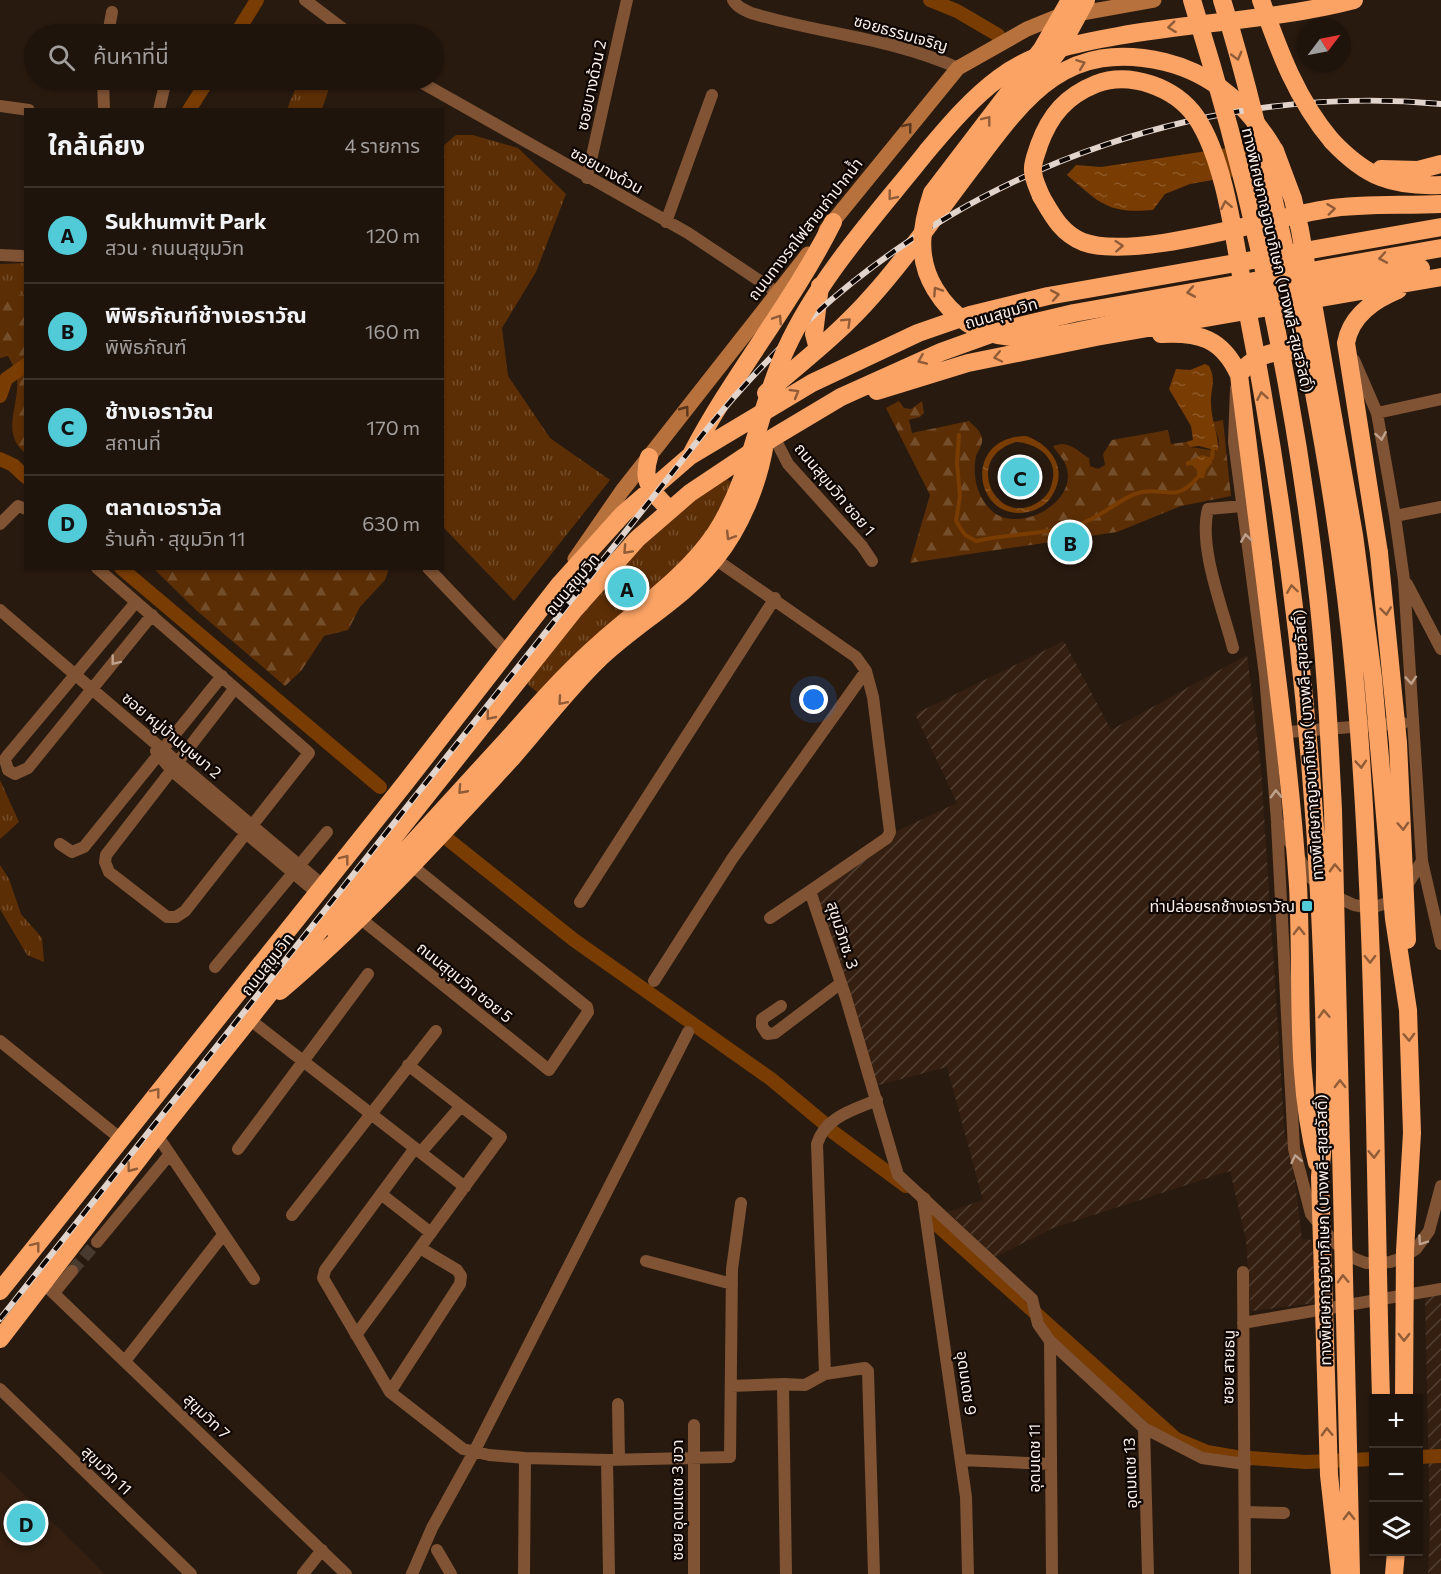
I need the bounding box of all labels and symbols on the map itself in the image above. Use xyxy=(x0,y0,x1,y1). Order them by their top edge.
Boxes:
street label: ซอยธรรมเจริญ xyxy=(852,10,950,55)
north arrow xyxy=(1297,18,1351,72)
one-way arrow xyxy=(1167,21,1176,33)
street label: ซอยบางด้วน 2 xyxy=(572,38,609,132)
one-way arrow xyxy=(1230,51,1243,61)
one-way arrow xyxy=(1075,59,1086,71)
one-way arrow xyxy=(979,116,990,127)
one-way arrow xyxy=(901,123,912,134)
street label: ทางพิเศษกาญจนาภิเษก (บางพลี-สุขสวัสดิ์) xyxy=(1238,126,1318,394)
street label: ซอยบางด้วน xyxy=(568,142,647,197)
street label: ถนนทางรถไฟสายเก่าปากน้ำ xyxy=(742,153,866,304)
one-way arrow xyxy=(888,189,899,200)
one-way arrow xyxy=(1220,200,1233,210)
one-way arrow xyxy=(1327,203,1336,216)
one-way arrow xyxy=(1114,240,1123,253)
one-way arrow xyxy=(1379,251,1389,264)
one-way arrow xyxy=(1187,285,1197,298)
one-way arrow xyxy=(933,287,944,298)
one-way arrow xyxy=(1050,289,1059,301)
street label: ถนนสุขุมวิท xyxy=(962,293,1040,333)
one-way arrow xyxy=(770,314,781,325)
one-way arrow xyxy=(841,318,851,329)
one-way arrow xyxy=(993,350,1003,363)
one-way arrow xyxy=(917,353,928,365)
one-way arrow xyxy=(789,389,799,400)
one-way arrow xyxy=(1256,392,1269,402)
one-way arrow xyxy=(677,406,688,417)
one-way arrow xyxy=(1374,431,1387,441)
street label: ถนนสุขุมวิท ซอย 1 xyxy=(790,438,880,540)
pin: C xyxy=(1000,454,1040,500)
pin: B xyxy=(1050,520,1090,564)
one-way arrow xyxy=(725,530,737,540)
one-way arrow xyxy=(1241,534,1253,543)
one-way arrow xyxy=(623,543,634,554)
street label: ถนนสุขุมวิท xyxy=(540,549,604,619)
pin: A xyxy=(608,566,646,610)
one-way arrow xyxy=(1286,585,1298,594)
one-way arrow xyxy=(1379,607,1392,616)
street label: ทางพิเศษกาญจนาภิเษก (บางพลี-สุขสวัสดิ์) xyxy=(1289,609,1327,881)
one-way arrow xyxy=(112,654,123,665)
one-way arrow xyxy=(1404,675,1417,684)
your location xyxy=(799,685,828,714)
street label: ซอย หมู่บ้านบุษบา 2 xyxy=(118,688,226,783)
one-way arrow xyxy=(558,694,569,705)
one-way arrow xyxy=(486,710,497,721)
one-way arrow xyxy=(1354,760,1367,769)
one-way arrow xyxy=(458,783,469,794)
one-way arrow xyxy=(1269,790,1282,799)
one-way arrow xyxy=(1397,822,1410,831)
one-way arrow xyxy=(338,855,349,866)
one-way arrow xyxy=(1329,863,1342,872)
place label: ท่าปล่อยรถช้างเอราวัณ xyxy=(1149,896,1295,915)
street label: สุขุมวิทซ. 3 xyxy=(823,899,863,971)
marker: ท่าปล่อยรถช้างเอราวัณ xyxy=(1300,899,1314,913)
one-way arrow xyxy=(1293,927,1305,936)
street label: ถนนสุขุมวิท xyxy=(236,928,298,1000)
street label: ถนนสุขุมวิท ซอย 5 xyxy=(413,937,517,1027)
one-way arrow xyxy=(1363,955,1376,964)
one-way arrow xyxy=(1318,1009,1331,1018)
one-way arrow xyxy=(1403,1033,1415,1042)
one-way arrow xyxy=(1334,1079,1346,1088)
one-way arrow xyxy=(149,1088,160,1099)
street label: ทางพิเศษกาญจนาภิเษก (บางพลี-สุขสวัสดิ์) xyxy=(1311,1094,1335,1366)
one-way arrow xyxy=(1368,1150,1380,1159)
one-way arrow xyxy=(1290,1155,1303,1165)
one-way arrow xyxy=(128,1161,139,1172)
one-way arrow xyxy=(1418,1234,1429,1245)
one-way arrow xyxy=(29,1241,40,1252)
one-way arrow xyxy=(1337,1274,1349,1283)
street label: ซอย สายธนู xyxy=(1217,1330,1239,1404)
one-way arrow xyxy=(1398,1332,1410,1341)
street label: อุดมเดช 9 xyxy=(953,1349,981,1417)
street label: สุขุมวิท 7 xyxy=(180,1389,234,1443)
street label: อุดมเดช 11 xyxy=(1024,1424,1044,1492)
one-way arrow xyxy=(1321,1428,1334,1437)
street label: อุดมเดช 13 xyxy=(1119,1437,1141,1509)
street label: ซอย อุดมเดช 3 ขวา xyxy=(667,1439,687,1561)
street label: สุขุมวิท 11 xyxy=(78,1441,136,1499)
pin: D xyxy=(6,1500,46,1546)
one-way arrow xyxy=(1343,1511,1356,1520)

